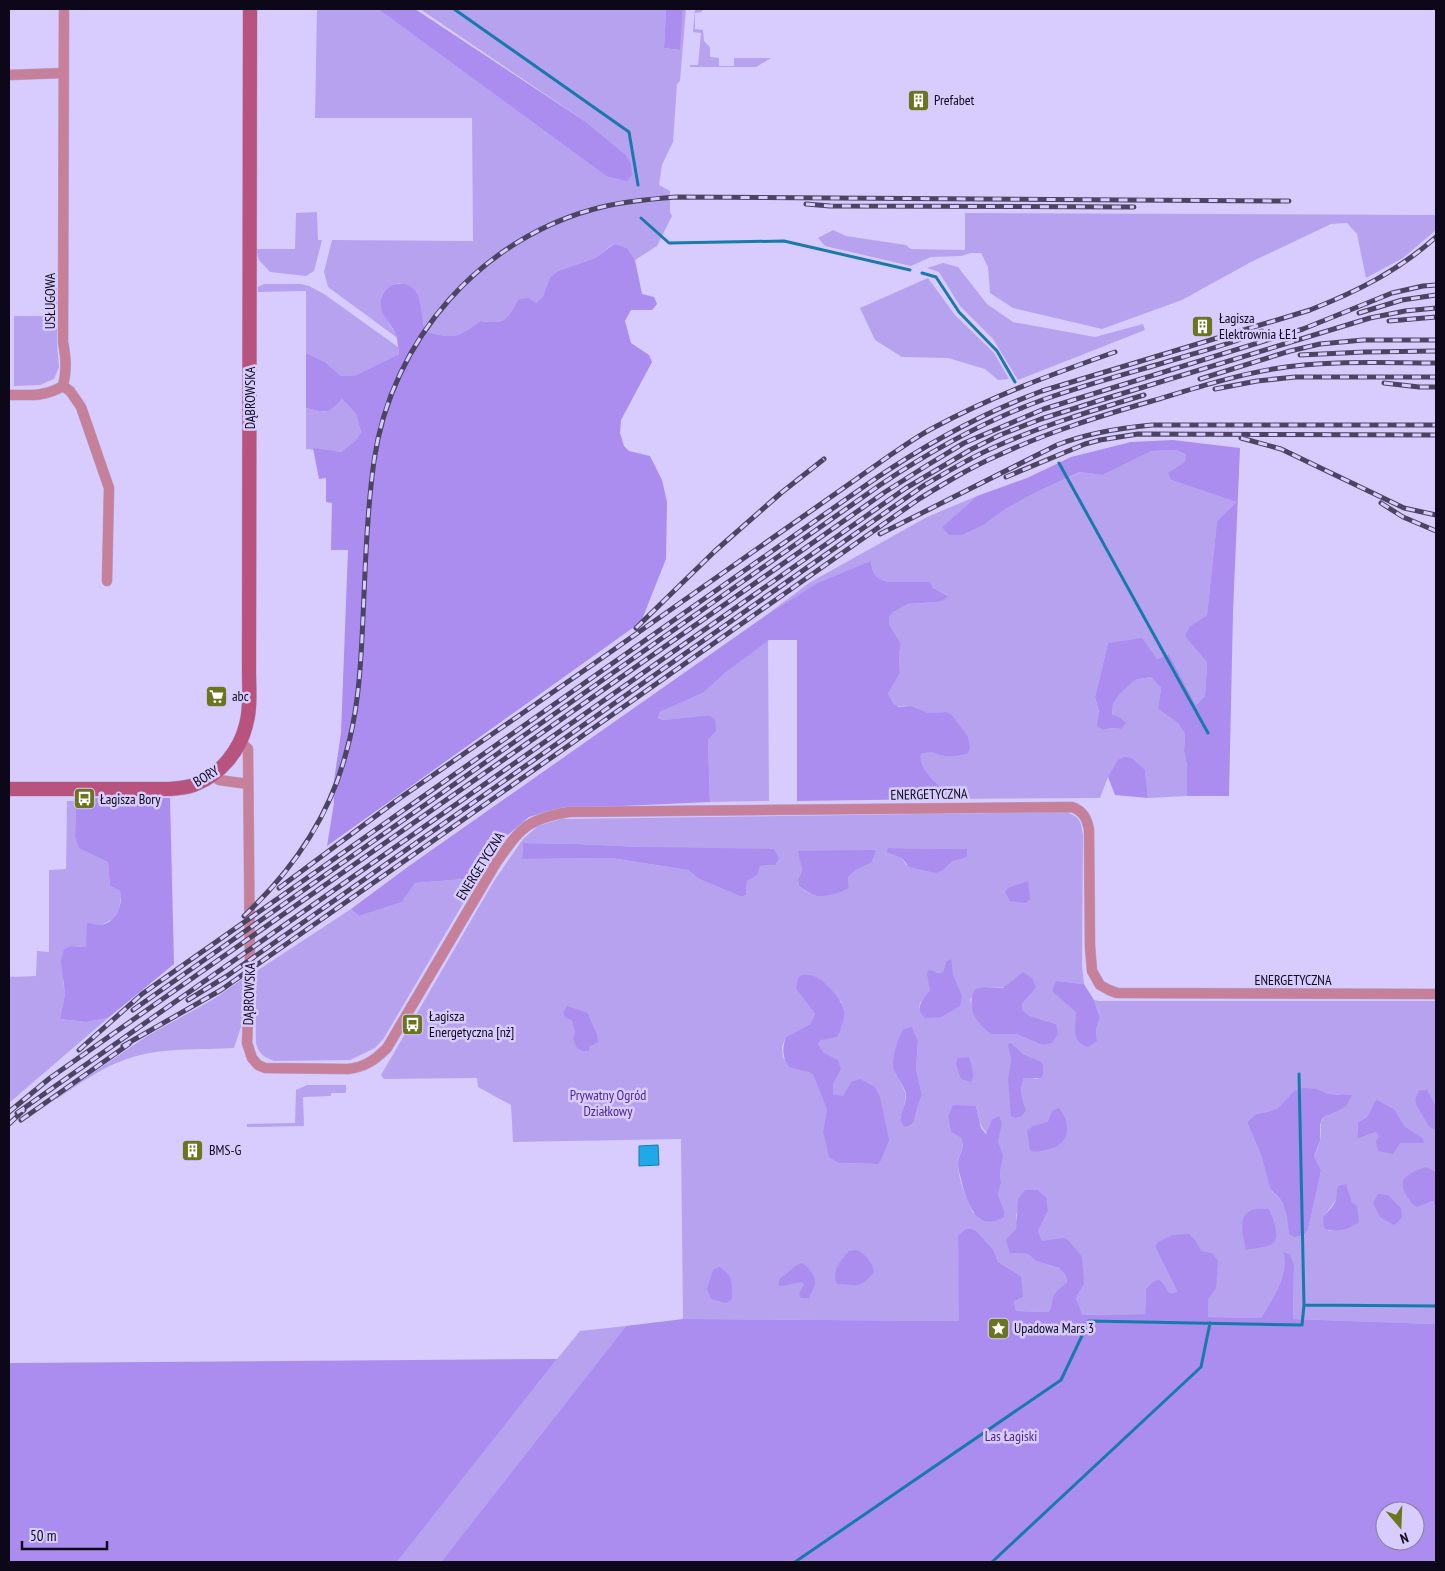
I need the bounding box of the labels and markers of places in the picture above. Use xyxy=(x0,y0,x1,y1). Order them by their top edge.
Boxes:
building icon: Prefabet xyxy=(906,88,930,112)
place label: Prefabet xyxy=(934,91,975,109)
place label: Łagisza Elektrownia ŁE1 xyxy=(1219,309,1297,343)
building icon: Łagisza Elektrownia ŁE1 xyxy=(1191,314,1215,338)
supermarket icon: abc xyxy=(204,684,228,708)
place label: abc xyxy=(232,687,249,705)
bus stop icon: Łagisza Bory xyxy=(72,787,96,811)
place label: Łagisza Bory xyxy=(100,790,161,808)
place label: Łagisza Energetyczna [nż] xyxy=(429,1007,514,1041)
bus stop icon: Łagisza Energetyczna [nż] xyxy=(401,1012,425,1036)
building icon: BMS-G xyxy=(181,1138,205,1162)
place label: BMS-G xyxy=(209,1141,242,1159)
place icon: Upadowa Mars 3 xyxy=(986,1316,1010,1340)
place label: Upadowa Mars 3 xyxy=(1014,1319,1094,1337)

